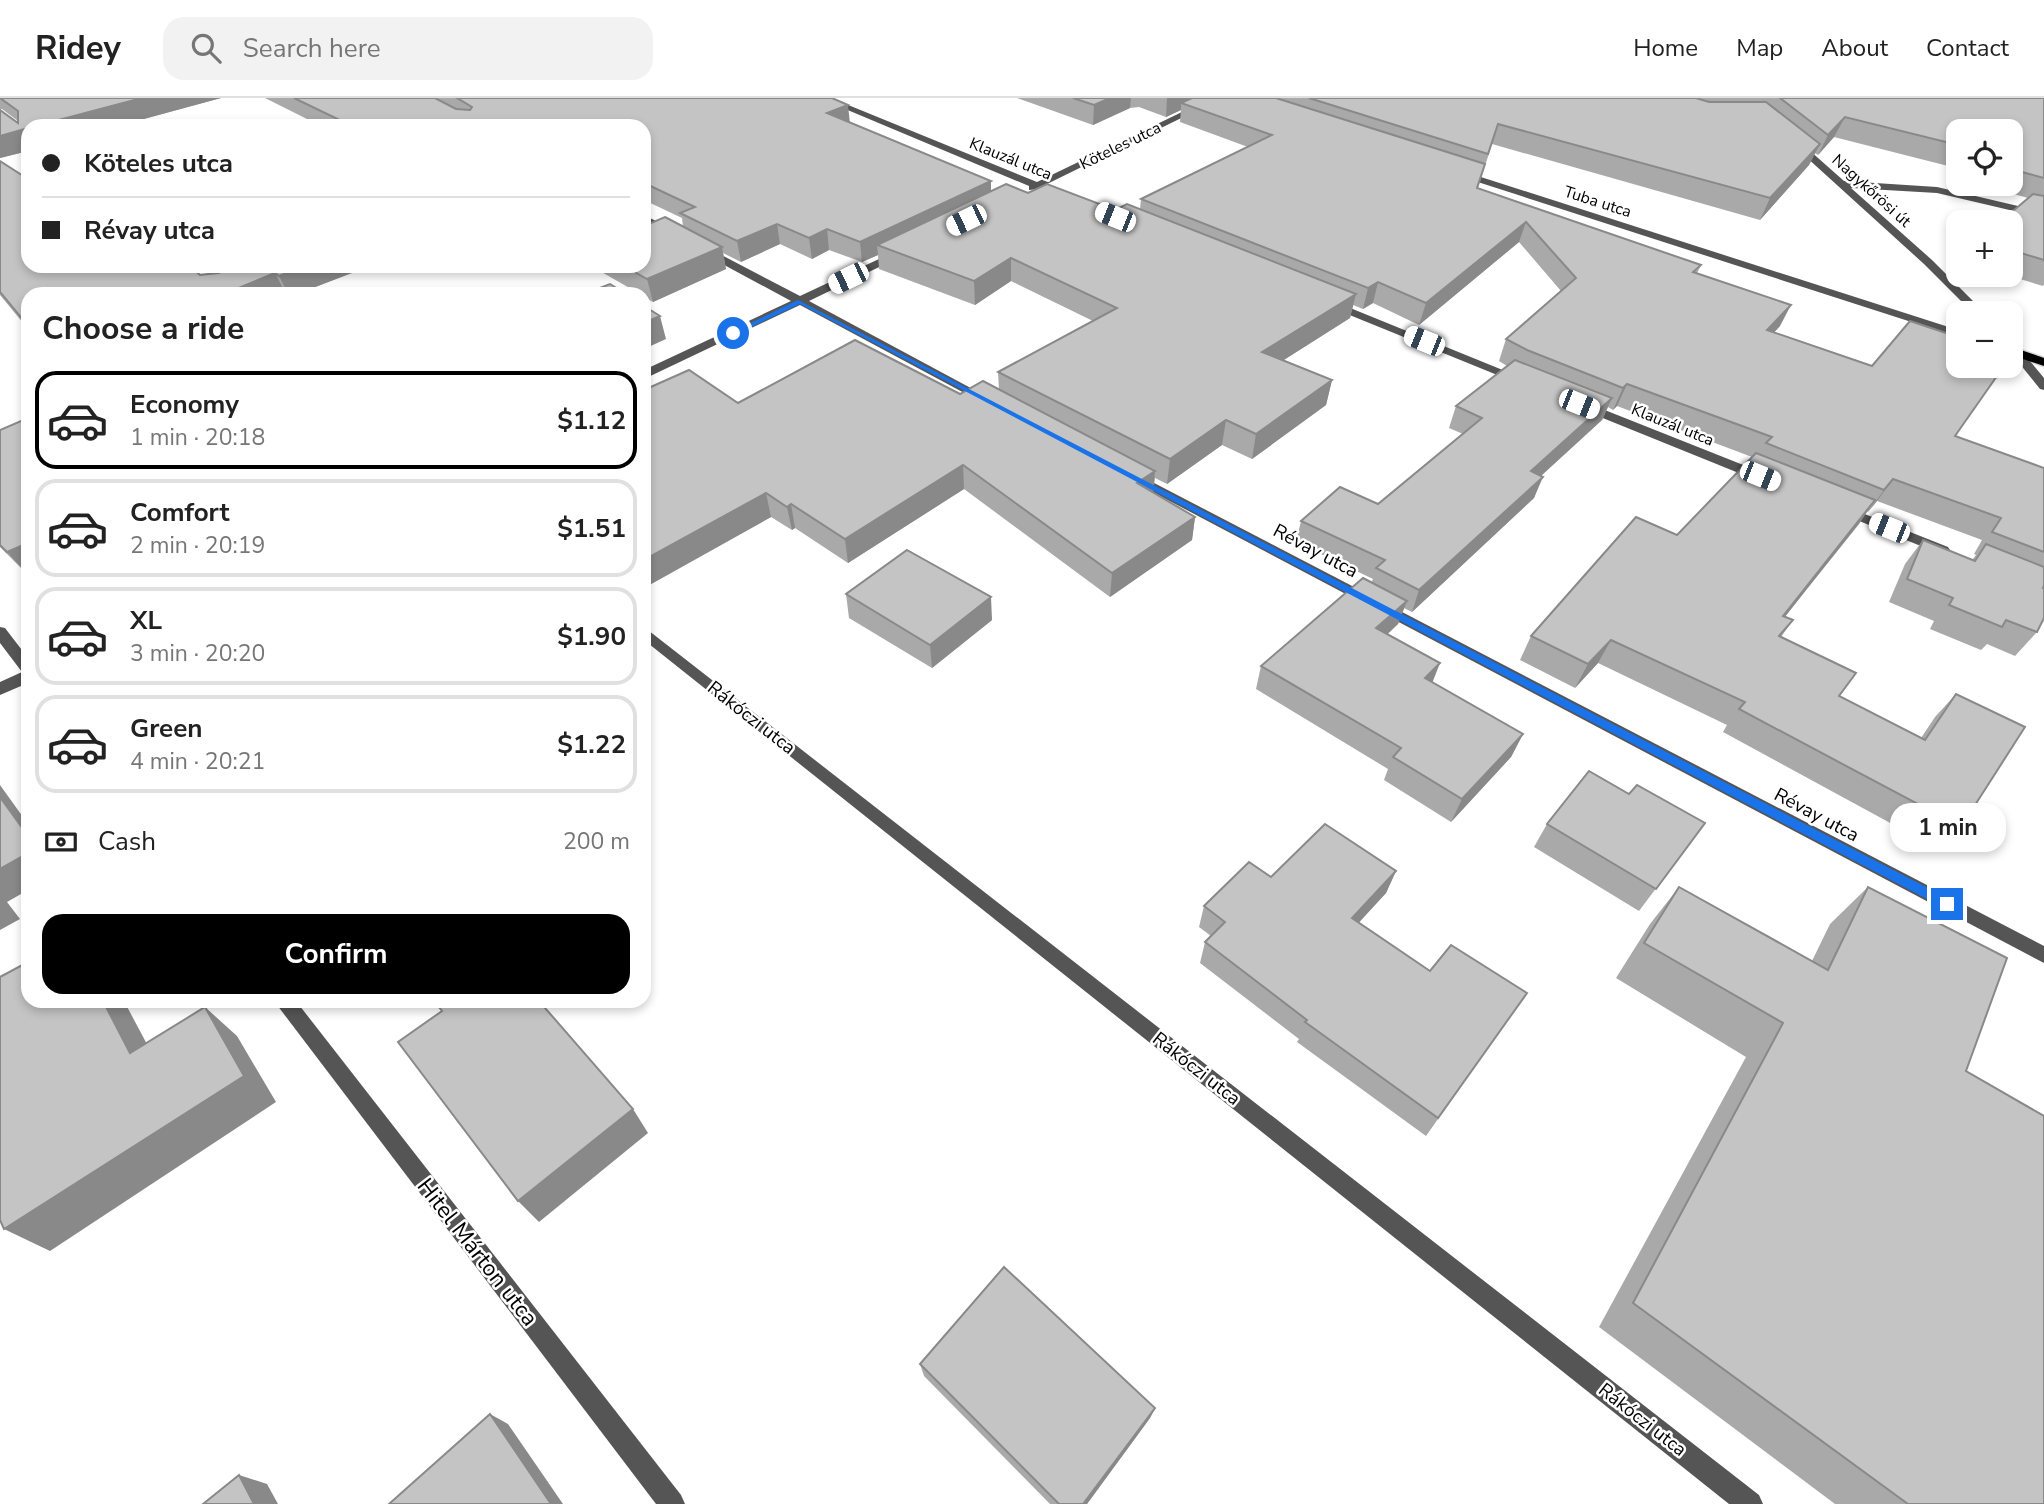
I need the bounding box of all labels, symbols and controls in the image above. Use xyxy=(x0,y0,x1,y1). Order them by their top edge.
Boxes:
search box xyxy=(163,17,653,80)
text: Ridey xyxy=(35,26,121,71)
icon: search xyxy=(187,29,225,67)
text: Search here xyxy=(243,31,381,66)
text: Home xyxy=(1633,32,1698,64)
text: Map xyxy=(1736,32,1783,64)
text: About xyxy=(1821,32,1888,64)
text: Contact xyxy=(1926,32,2009,64)
street label: Köteles utca xyxy=(1076,117,1165,175)
map controls xyxy=(1946,119,2023,378)
button: locate xyxy=(1946,119,2023,196)
street label: Klauzál utca xyxy=(966,132,1055,185)
text: Köteles utca xyxy=(84,146,233,181)
street label: Nagykőrösi út xyxy=(1827,149,1916,232)
street label: Tuba utca xyxy=(1561,181,1634,223)
car xyxy=(1092,199,1139,235)
car xyxy=(943,201,990,239)
button: + xyxy=(1946,210,2023,287)
text: Révay utca xyxy=(84,213,215,248)
car xyxy=(825,259,872,297)
button: − xyxy=(1946,301,2023,378)
text: Choose a ride xyxy=(42,307,244,350)
route start xyxy=(717,317,749,349)
car xyxy=(1401,323,1448,359)
car xyxy=(1556,386,1603,422)
text: Economy xyxy=(130,387,239,422)
icon: car xyxy=(46,389,109,452)
street label: Klauzál utca xyxy=(1628,398,1717,451)
text: $1.12 xyxy=(557,403,626,438)
text: 1 min · 20:18 xyxy=(130,422,265,453)
car xyxy=(1737,458,1784,494)
text: Comfort xyxy=(130,495,230,530)
icon: car xyxy=(46,497,109,560)
car xyxy=(1866,510,1913,546)
text: $1.51 xyxy=(557,511,626,546)
street label: Révay utca xyxy=(1268,518,1363,584)
text: 2 min · 20:19 xyxy=(130,530,265,561)
text: XL xyxy=(130,603,162,638)
icon: car xyxy=(46,605,109,668)
text: $1.90 xyxy=(557,619,626,654)
text: 3 min · 20:20 xyxy=(130,638,265,669)
street label: Rákóczi utca xyxy=(702,675,801,760)
text: Green xyxy=(130,711,203,746)
icon: car xyxy=(46,713,109,776)
text: $1.22 xyxy=(557,727,626,762)
text: 4 min · 20:21 xyxy=(130,746,265,777)
street label: Révay utca xyxy=(1769,782,1864,848)
callout: 1 min xyxy=(1889,802,2005,852)
text: 1 min xyxy=(1918,812,1978,843)
icon: cash xyxy=(42,823,80,861)
text: Cash xyxy=(98,824,156,859)
text: 200 m xyxy=(563,826,630,857)
route end xyxy=(1931,888,1963,920)
button: Confirm xyxy=(42,914,630,994)
street label: Rákóczi utca xyxy=(1147,1026,1246,1111)
street label: Hitel Márton utca xyxy=(410,1172,545,1333)
street label: Rákóczi utca xyxy=(1593,1377,1692,1462)

